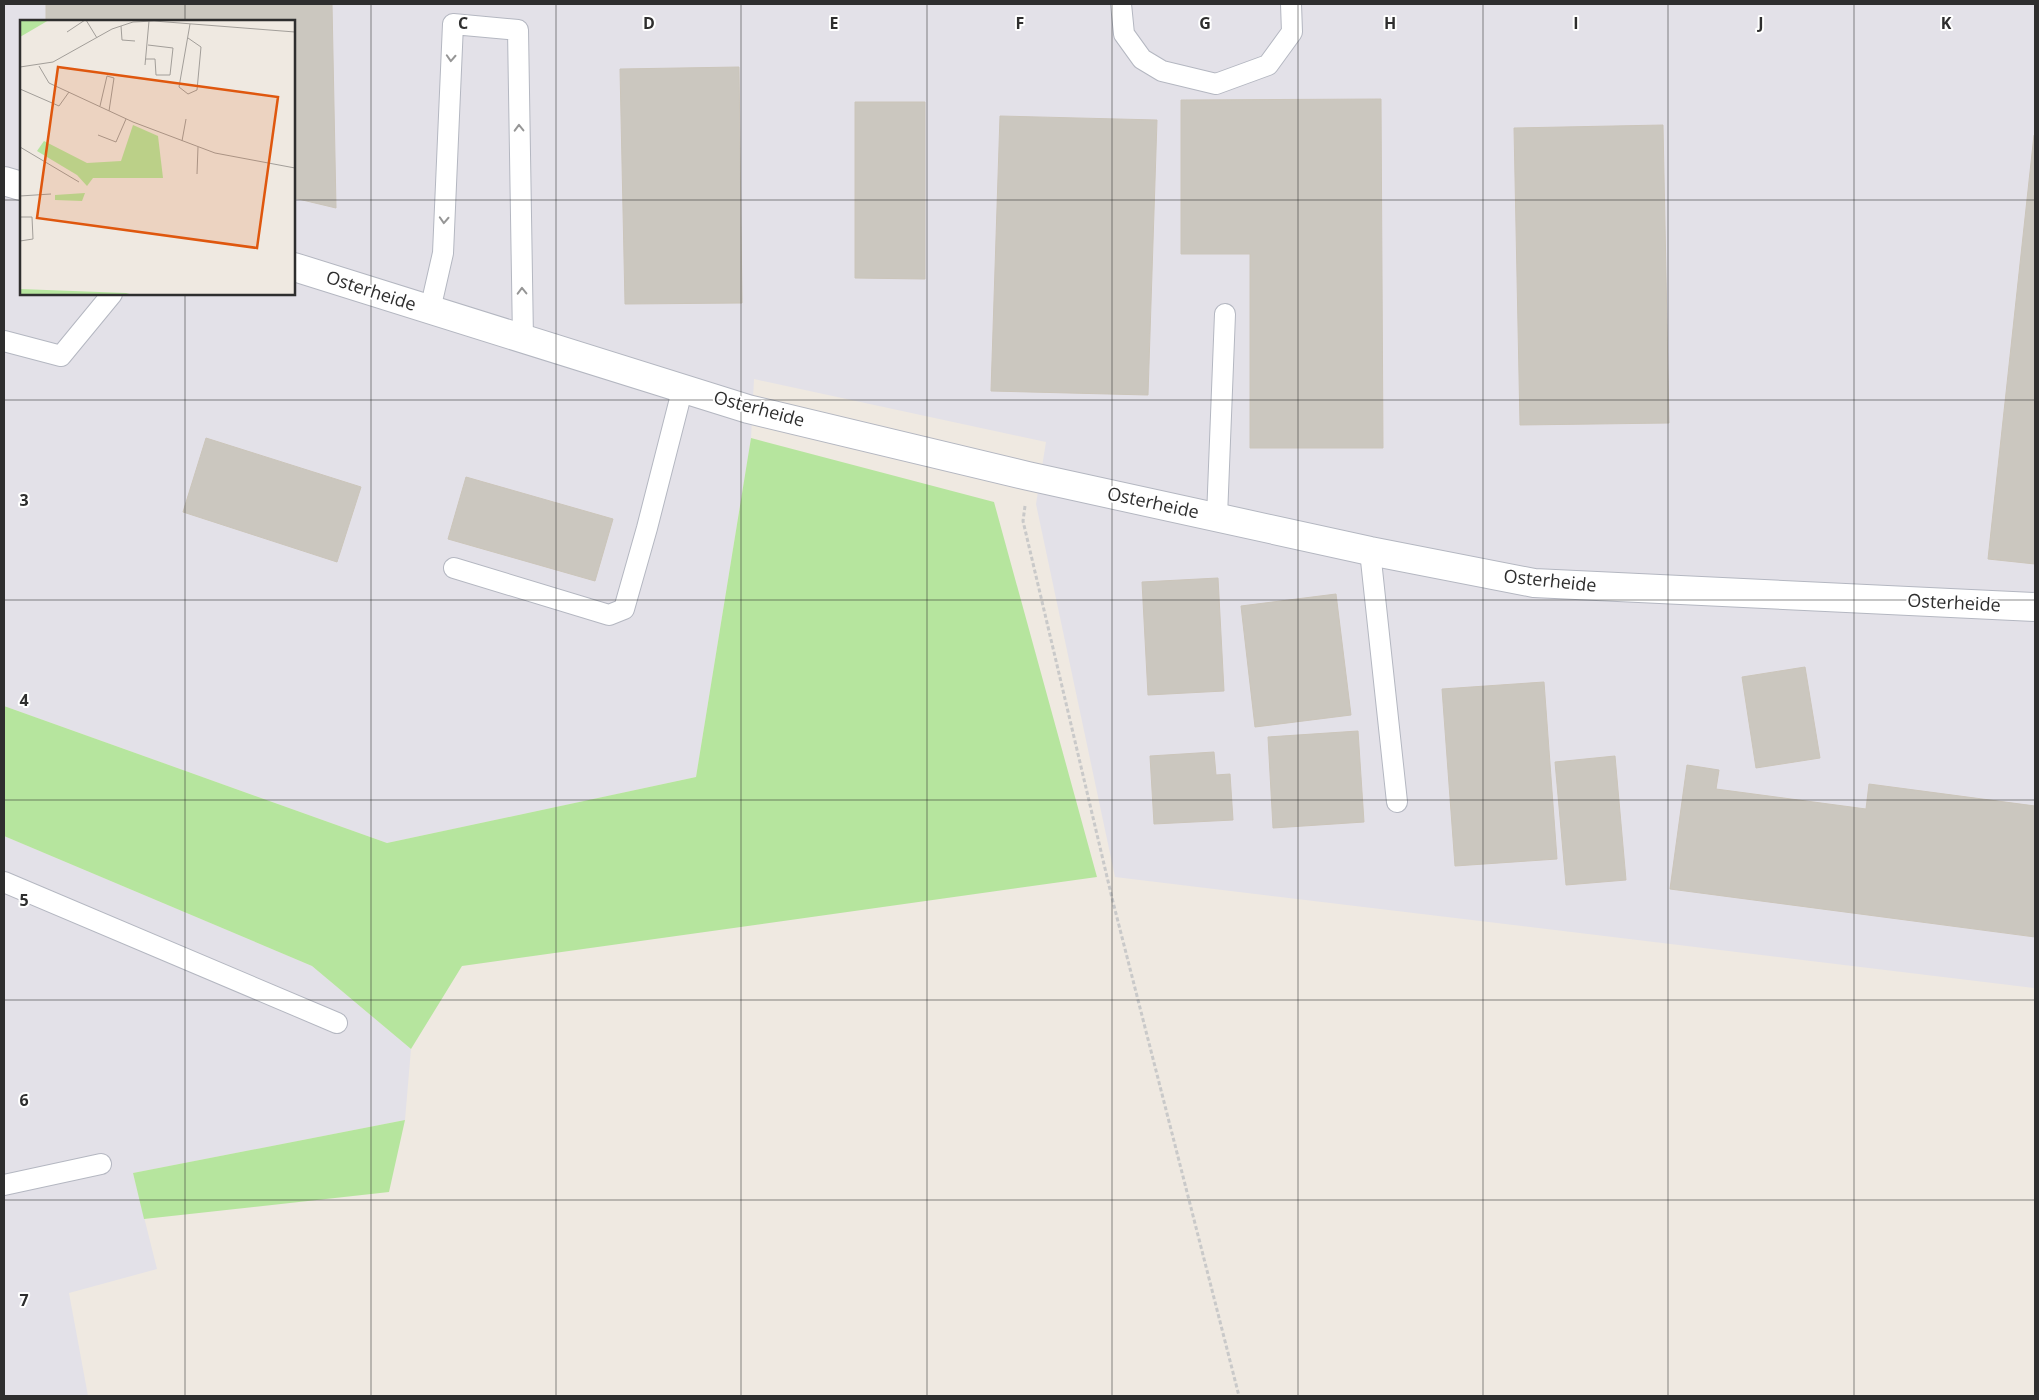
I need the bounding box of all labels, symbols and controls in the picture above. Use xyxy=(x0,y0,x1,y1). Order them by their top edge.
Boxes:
text: C xyxy=(458,12,468,34)
text: D xyxy=(643,12,655,34)
text: E xyxy=(830,12,839,34)
text: F xyxy=(1016,12,1024,34)
text: G xyxy=(1199,12,1211,34)
text: H xyxy=(1384,12,1396,34)
text: I xyxy=(1573,12,1579,34)
text: J xyxy=(1756,12,1764,34)
text: K xyxy=(1941,12,1952,34)
inset map xyxy=(20,20,295,295)
one-way arrow xyxy=(446,54,456,62)
one-way arrow xyxy=(514,124,524,132)
one-way arrow xyxy=(439,216,449,224)
street label: Osterheide xyxy=(323,264,419,316)
one-way arrow xyxy=(517,286,527,294)
street label: Osterheide xyxy=(711,384,807,432)
street label: Osterheide xyxy=(1105,481,1201,523)
text: 3 xyxy=(19,489,29,511)
street label: Osterheide xyxy=(1502,563,1598,597)
street label: Osterheide xyxy=(1907,588,2001,616)
text: 4 xyxy=(19,689,29,711)
text: 5 xyxy=(19,889,29,911)
text: 6 xyxy=(19,1089,29,1111)
text: 7 xyxy=(19,1289,29,1311)

